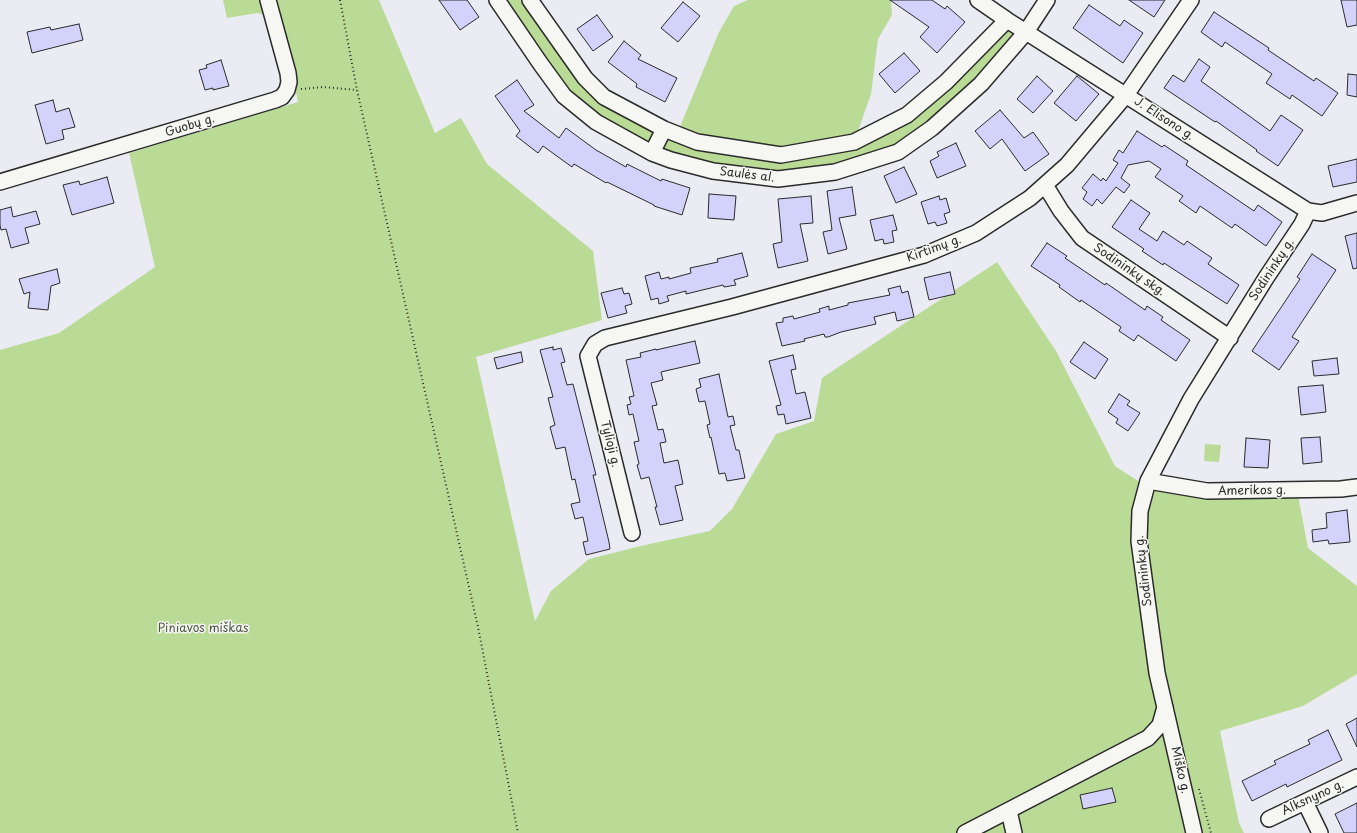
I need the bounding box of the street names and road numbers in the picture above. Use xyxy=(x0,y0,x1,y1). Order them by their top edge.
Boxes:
street label: J. Elisono g. xyxy=(1131,94,1197,144)
street label: Guobų g. xyxy=(163,112,217,140)
street label: Saulės al. xyxy=(719,164,775,186)
street label: Kirtimų g. xyxy=(905,232,963,266)
street label: Sodininkų g. xyxy=(1247,236,1297,304)
street label: Sodininkų skg. xyxy=(1090,241,1168,299)
street label: Tylioji g. xyxy=(597,419,623,469)
street label: Amerikos g. xyxy=(1218,483,1286,499)
street label: Sodininkų g. xyxy=(1133,535,1155,607)
street label: Miško g. xyxy=(1168,745,1192,795)
street label: Alksnyno g. xyxy=(1280,777,1346,819)

